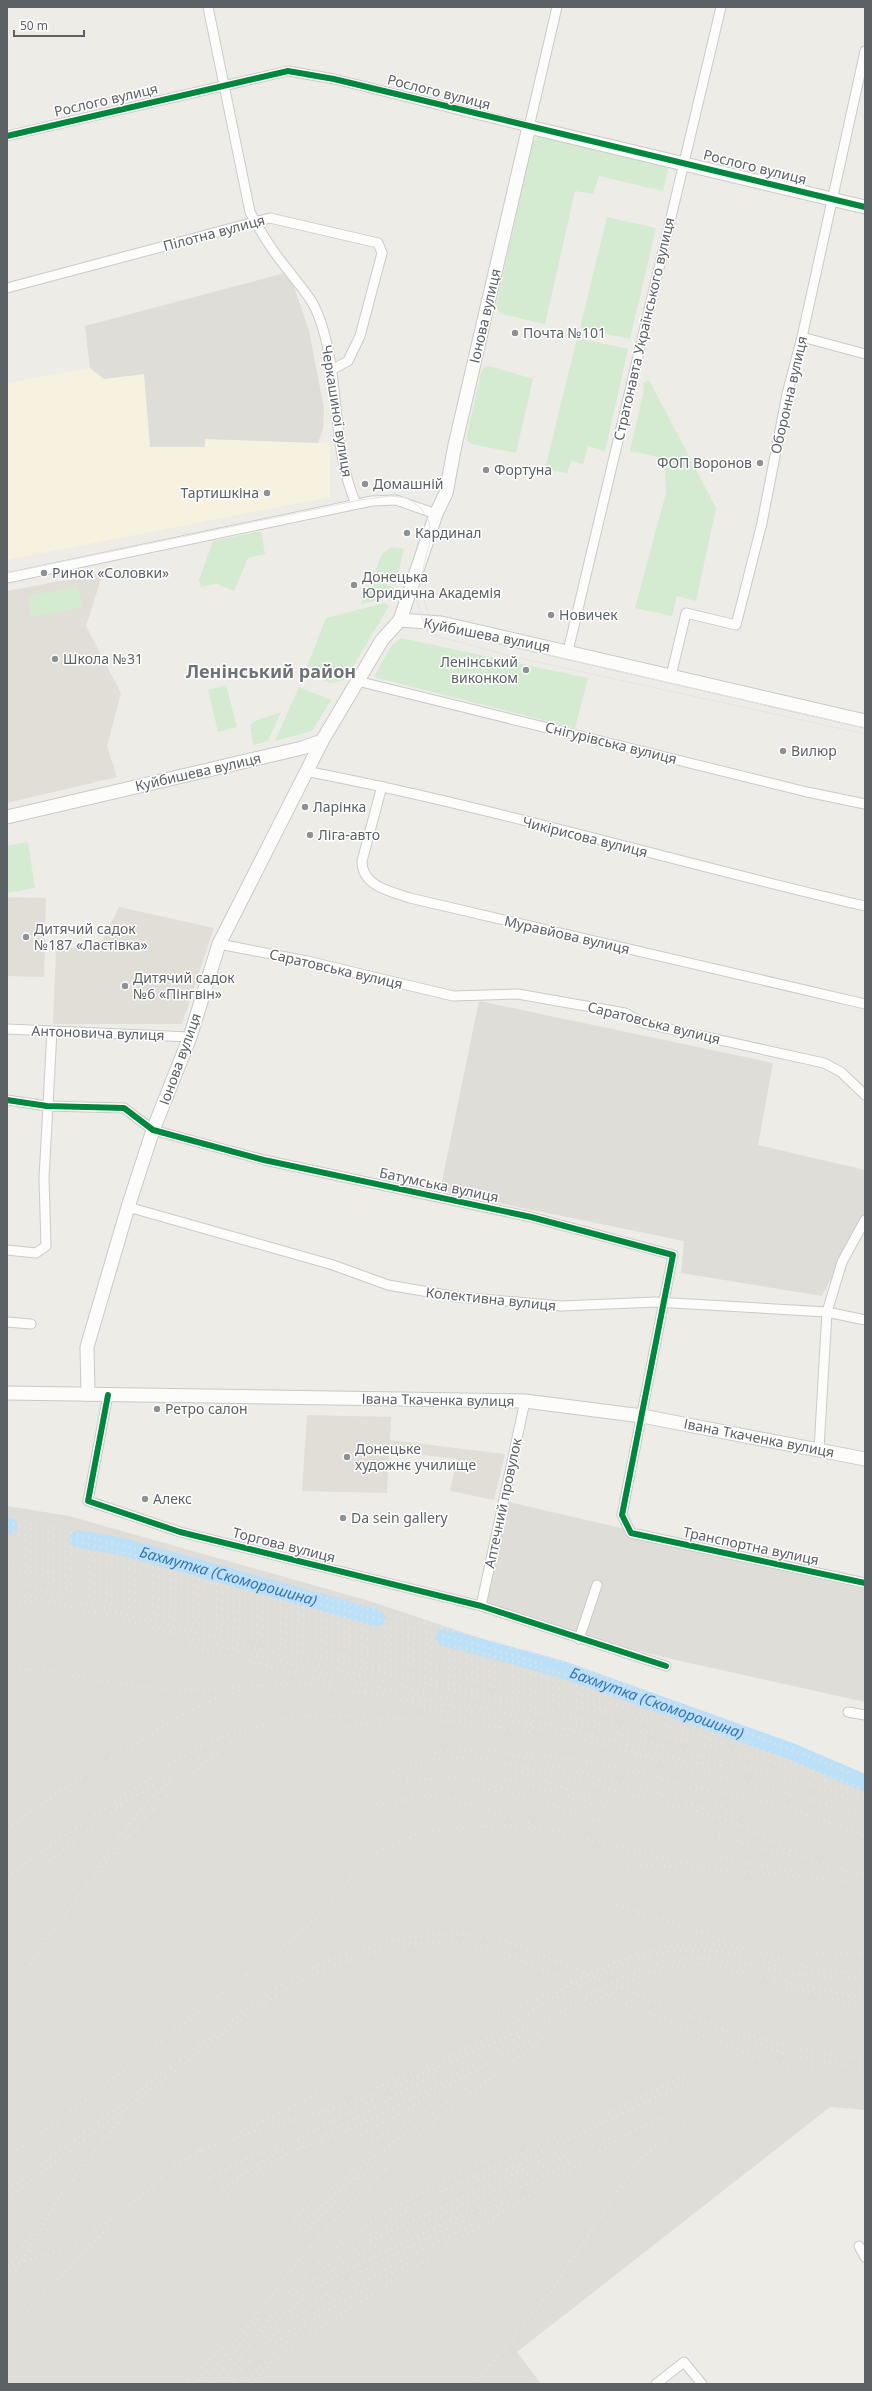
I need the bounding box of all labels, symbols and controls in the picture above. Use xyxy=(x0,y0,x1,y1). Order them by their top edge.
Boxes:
scale bar xyxy=(14,12,84,38)
text: 50 m xyxy=(20,17,48,34)
street label: Рослого вулиця xyxy=(386,70,493,114)
street label: Рослого вулиця xyxy=(52,78,160,121)
street label: Рослого вулиця xyxy=(702,145,809,189)
street label: Пілотна вулиця xyxy=(161,210,267,255)
street label: Стратонавта Українського вулиця xyxy=(609,215,678,442)
street label: Іонова вулиця xyxy=(464,267,505,365)
place label: Почта №101 xyxy=(523,323,606,342)
marker: Почта №101 xyxy=(510,328,520,338)
street label: Оборонна вулиця xyxy=(766,334,811,456)
street label: Черкашиної вулиця xyxy=(318,343,357,478)
place label: ФОП Воронов xyxy=(657,453,752,472)
marker: ФОП Воронов xyxy=(755,458,765,468)
place label: Фортуна xyxy=(494,460,552,479)
marker: Фортуна xyxy=(481,465,491,475)
place label: Домашній xyxy=(373,474,443,493)
marker: Домашній xyxy=(360,479,370,489)
place label: Тартишкіна xyxy=(180,483,259,502)
marker: Тартишкіна xyxy=(262,488,272,498)
place label: Кардинал xyxy=(415,523,482,542)
marker: Кардинал xyxy=(402,528,412,538)
place label: Ринок «Соловки» xyxy=(52,563,169,582)
place label: Донецька Юридична Академія xyxy=(362,567,501,602)
marker: Ринок «Соловки» xyxy=(39,568,49,578)
marker: Донецька Юридична Академія xyxy=(349,580,359,590)
place label: Новичек xyxy=(559,605,618,624)
marker: Новичек xyxy=(546,610,556,620)
street label: Куйбишева вулиця xyxy=(422,613,552,656)
place label: Школа №31 xyxy=(63,649,143,668)
place label: Ленінський виконком xyxy=(440,652,518,687)
marker: Школа №31 xyxy=(50,654,60,664)
district label: Ленінський район xyxy=(186,659,356,683)
marker: Ленінський виконком xyxy=(521,665,531,675)
street label: Снігурівська вулиця xyxy=(543,717,679,768)
place label: Вилюр xyxy=(791,741,837,760)
marker: Вилюр xyxy=(778,746,788,756)
street label: Куйбишева вулиця xyxy=(133,748,263,795)
place label: Ларінка xyxy=(313,797,366,816)
marker: Ларінка xyxy=(300,802,310,812)
street label: Чикірисова вулиця xyxy=(520,812,650,861)
place label: Ліга-авто xyxy=(318,825,380,844)
marker: Ліга-авто xyxy=(305,830,315,840)
street label: Муравйова вулиця xyxy=(503,911,632,958)
place label: Дитячий садок №187 «Ластівка» xyxy=(34,919,148,954)
marker: Дитячий садок №187 «Ластівка» xyxy=(21,932,31,942)
street label: Саратовська вулиця xyxy=(268,944,405,993)
place label: Дитячий садок №6 «Пінгвін» xyxy=(133,968,235,1003)
marker: Дитячий садок №6 «Пінгвін» xyxy=(120,981,130,991)
street label: Саратовська вулиця xyxy=(586,997,723,1048)
street label: Іонова вулиця xyxy=(154,1010,205,1107)
street label: Антоновича вулиця xyxy=(31,1021,165,1044)
street label: Батумська вулиця xyxy=(378,1163,500,1206)
street label: Колективна вулиця xyxy=(425,1282,557,1315)
street label: Івана Ткаченка вулиця xyxy=(361,1389,515,1410)
place label: Ретро салон xyxy=(165,1399,248,1418)
marker: Ретро салон xyxy=(152,1404,162,1414)
street label: Івана Ткаченка вулиця xyxy=(682,1414,836,1461)
street label: Аптечний провулок xyxy=(479,1435,526,1570)
place label: Донецьке художнє училище xyxy=(355,1439,476,1474)
marker: Донецьке художнє училище xyxy=(342,1452,352,1462)
place label: Алекс xyxy=(153,1489,192,1508)
marker: Алекс xyxy=(140,1494,150,1504)
place label: Da sein gallery xyxy=(351,1508,449,1527)
marker: Da sein gallery xyxy=(338,1513,348,1523)
street label: Транспортна вулиця xyxy=(681,1522,821,1569)
street label: Торгова вулиця xyxy=(231,1523,338,1566)
water label: Бахмутка (Скоморошина) xyxy=(138,1541,319,1610)
water label: Бахмутка (Скоморошина) xyxy=(568,1662,747,1743)

